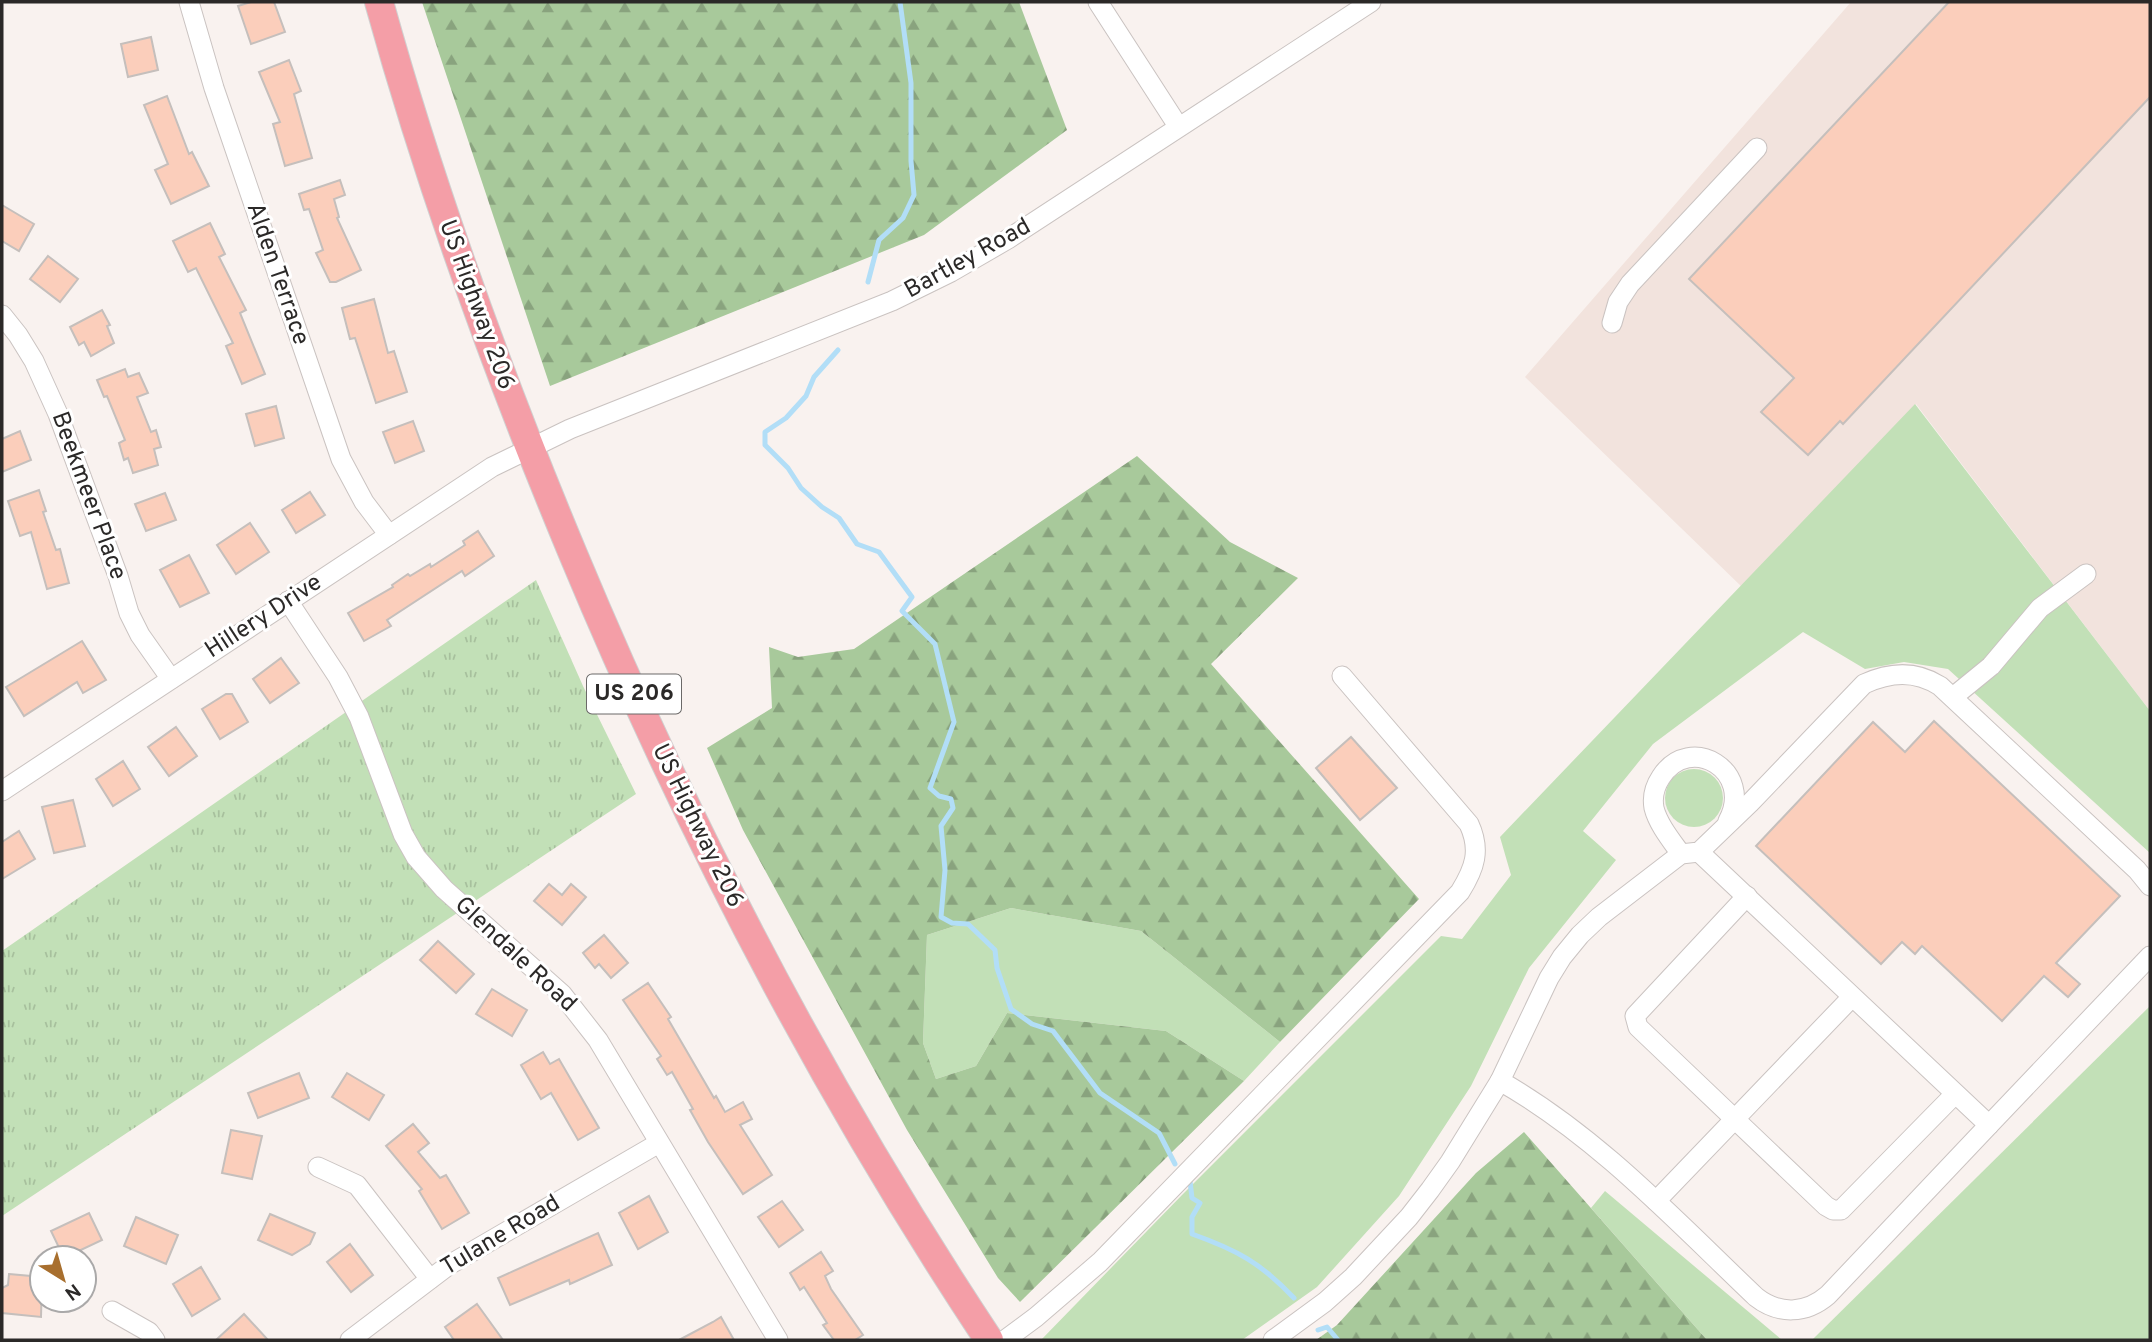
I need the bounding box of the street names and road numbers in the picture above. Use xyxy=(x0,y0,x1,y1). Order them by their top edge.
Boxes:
street label: Alden Terrace xyxy=(239,199,315,349)
street label: Bartley Road xyxy=(900,212,1036,306)
street label: US Highway 206 xyxy=(431,216,521,394)
street label: Beekmeer Place xyxy=(44,408,132,584)
street label: Hillery Drive xyxy=(200,568,328,666)
road number: US 206 xyxy=(587,674,681,714)
street label: US Highway 206 xyxy=(644,739,750,913)
street label: Glendale Road xyxy=(448,891,582,1019)
street label: Tulane Road xyxy=(436,1189,566,1283)

